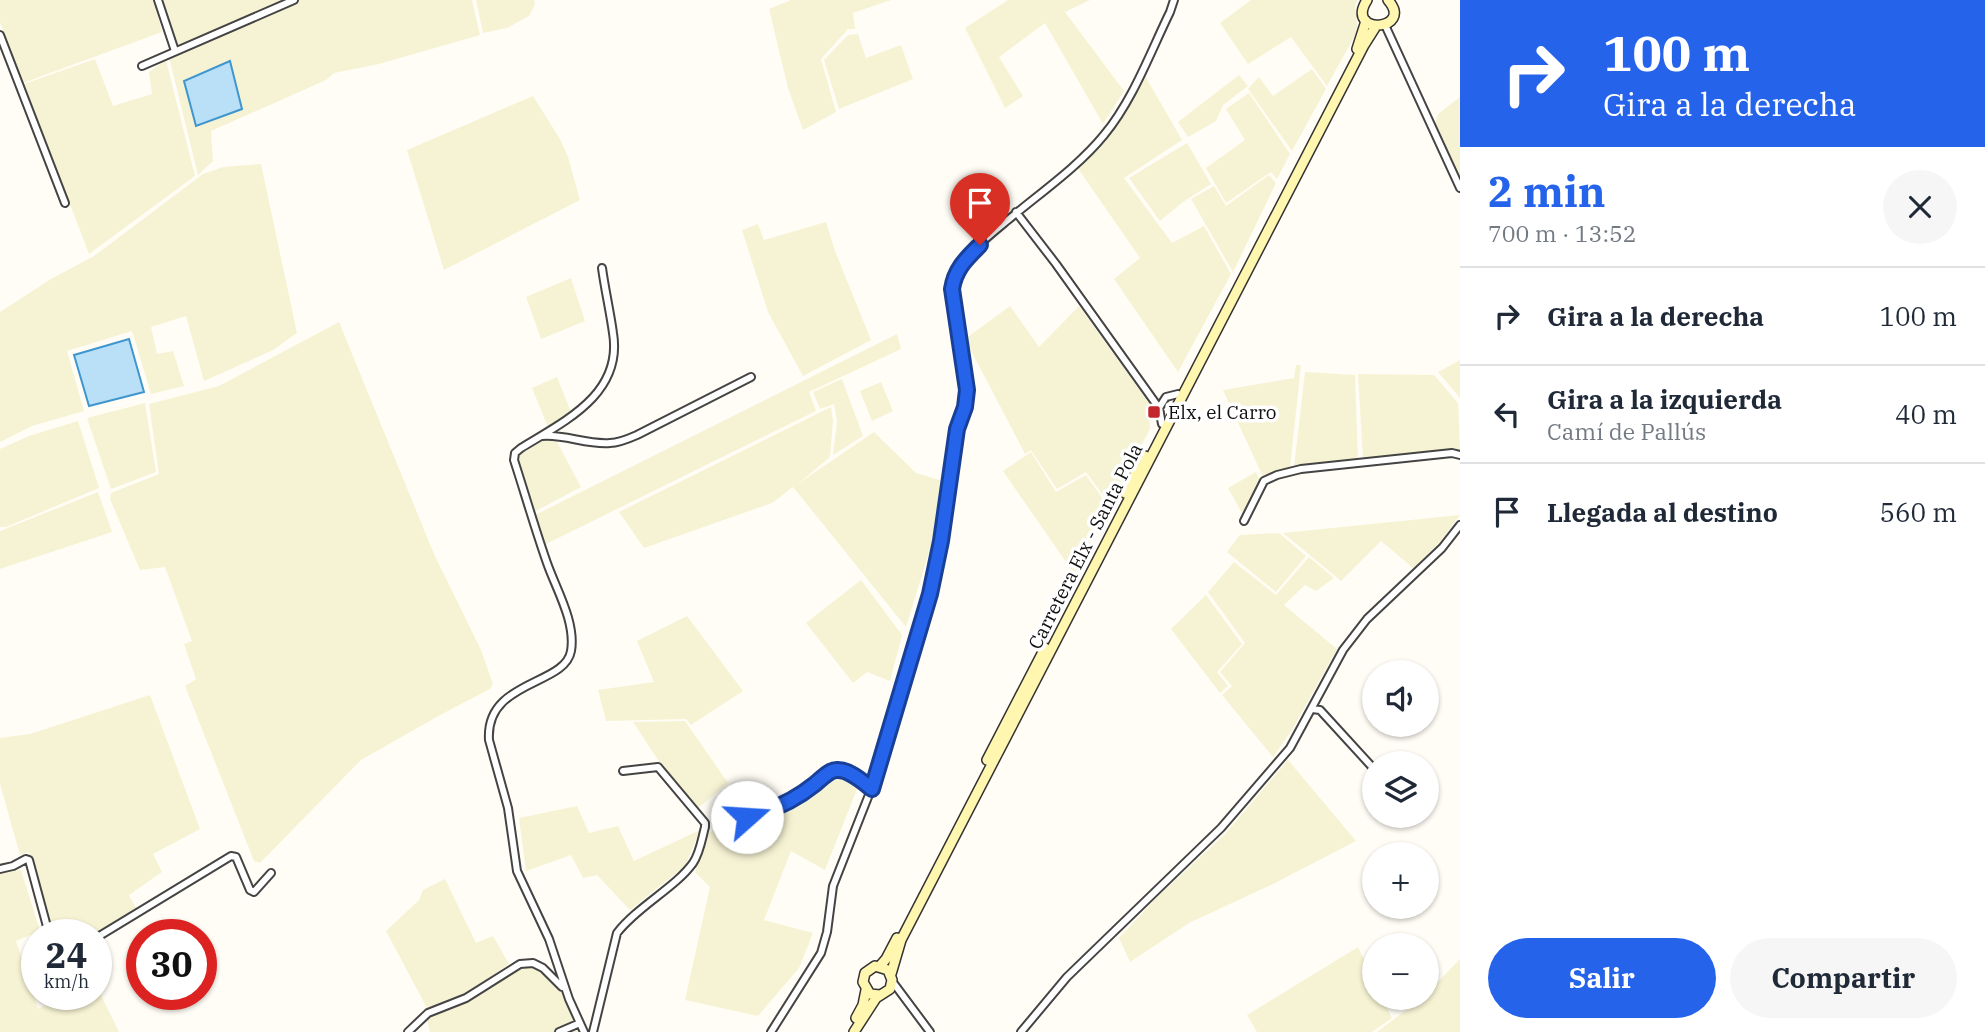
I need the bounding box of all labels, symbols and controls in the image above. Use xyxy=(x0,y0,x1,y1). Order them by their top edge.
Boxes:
text: 100 m xyxy=(1603,21,1750,84)
icon: right xyxy=(1488,28,1579,119)
text: Gira a la derecha xyxy=(1603,83,1857,125)
text: 2 min xyxy=(1488,164,1606,219)
button: close xyxy=(1883,170,1957,244)
pin xyxy=(950,173,1010,245)
icon: arrive xyxy=(961,184,999,222)
text: 700 m · 13:52 xyxy=(1488,218,1637,248)
icon: right xyxy=(1488,297,1526,335)
text: Gira a la derecha xyxy=(1547,299,1764,333)
text: 100 m xyxy=(1879,299,1957,333)
text: Gira a la izquierda xyxy=(1547,382,1782,416)
icon: left xyxy=(1488,395,1526,433)
text: 40 m xyxy=(1895,397,1957,431)
place label: Elx, el Carro xyxy=(1168,400,1277,424)
marker: Elx, el Carro xyxy=(1146,404,1162,420)
text: Camí de Pallús xyxy=(1547,416,1706,446)
street label: Carretera Elx - Santa Pola xyxy=(1023,439,1147,653)
icon: arrive xyxy=(1488,493,1526,531)
text: Llegada al destino xyxy=(1547,495,1778,529)
text: 560 m xyxy=(1879,495,1957,529)
map controls xyxy=(1362,660,1439,1010)
button: sound xyxy=(1362,660,1439,737)
button: layers xyxy=(1362,751,1439,828)
position arrow xyxy=(710,780,784,854)
button: + xyxy=(1362,842,1439,919)
speed limit sign: 30 xyxy=(126,919,217,1010)
text: 24 xyxy=(45,932,88,978)
button: − xyxy=(1362,933,1439,1010)
button: Salir xyxy=(1488,938,1716,1018)
button: Compartir xyxy=(1730,938,1957,1018)
text: km/h xyxy=(44,970,89,993)

